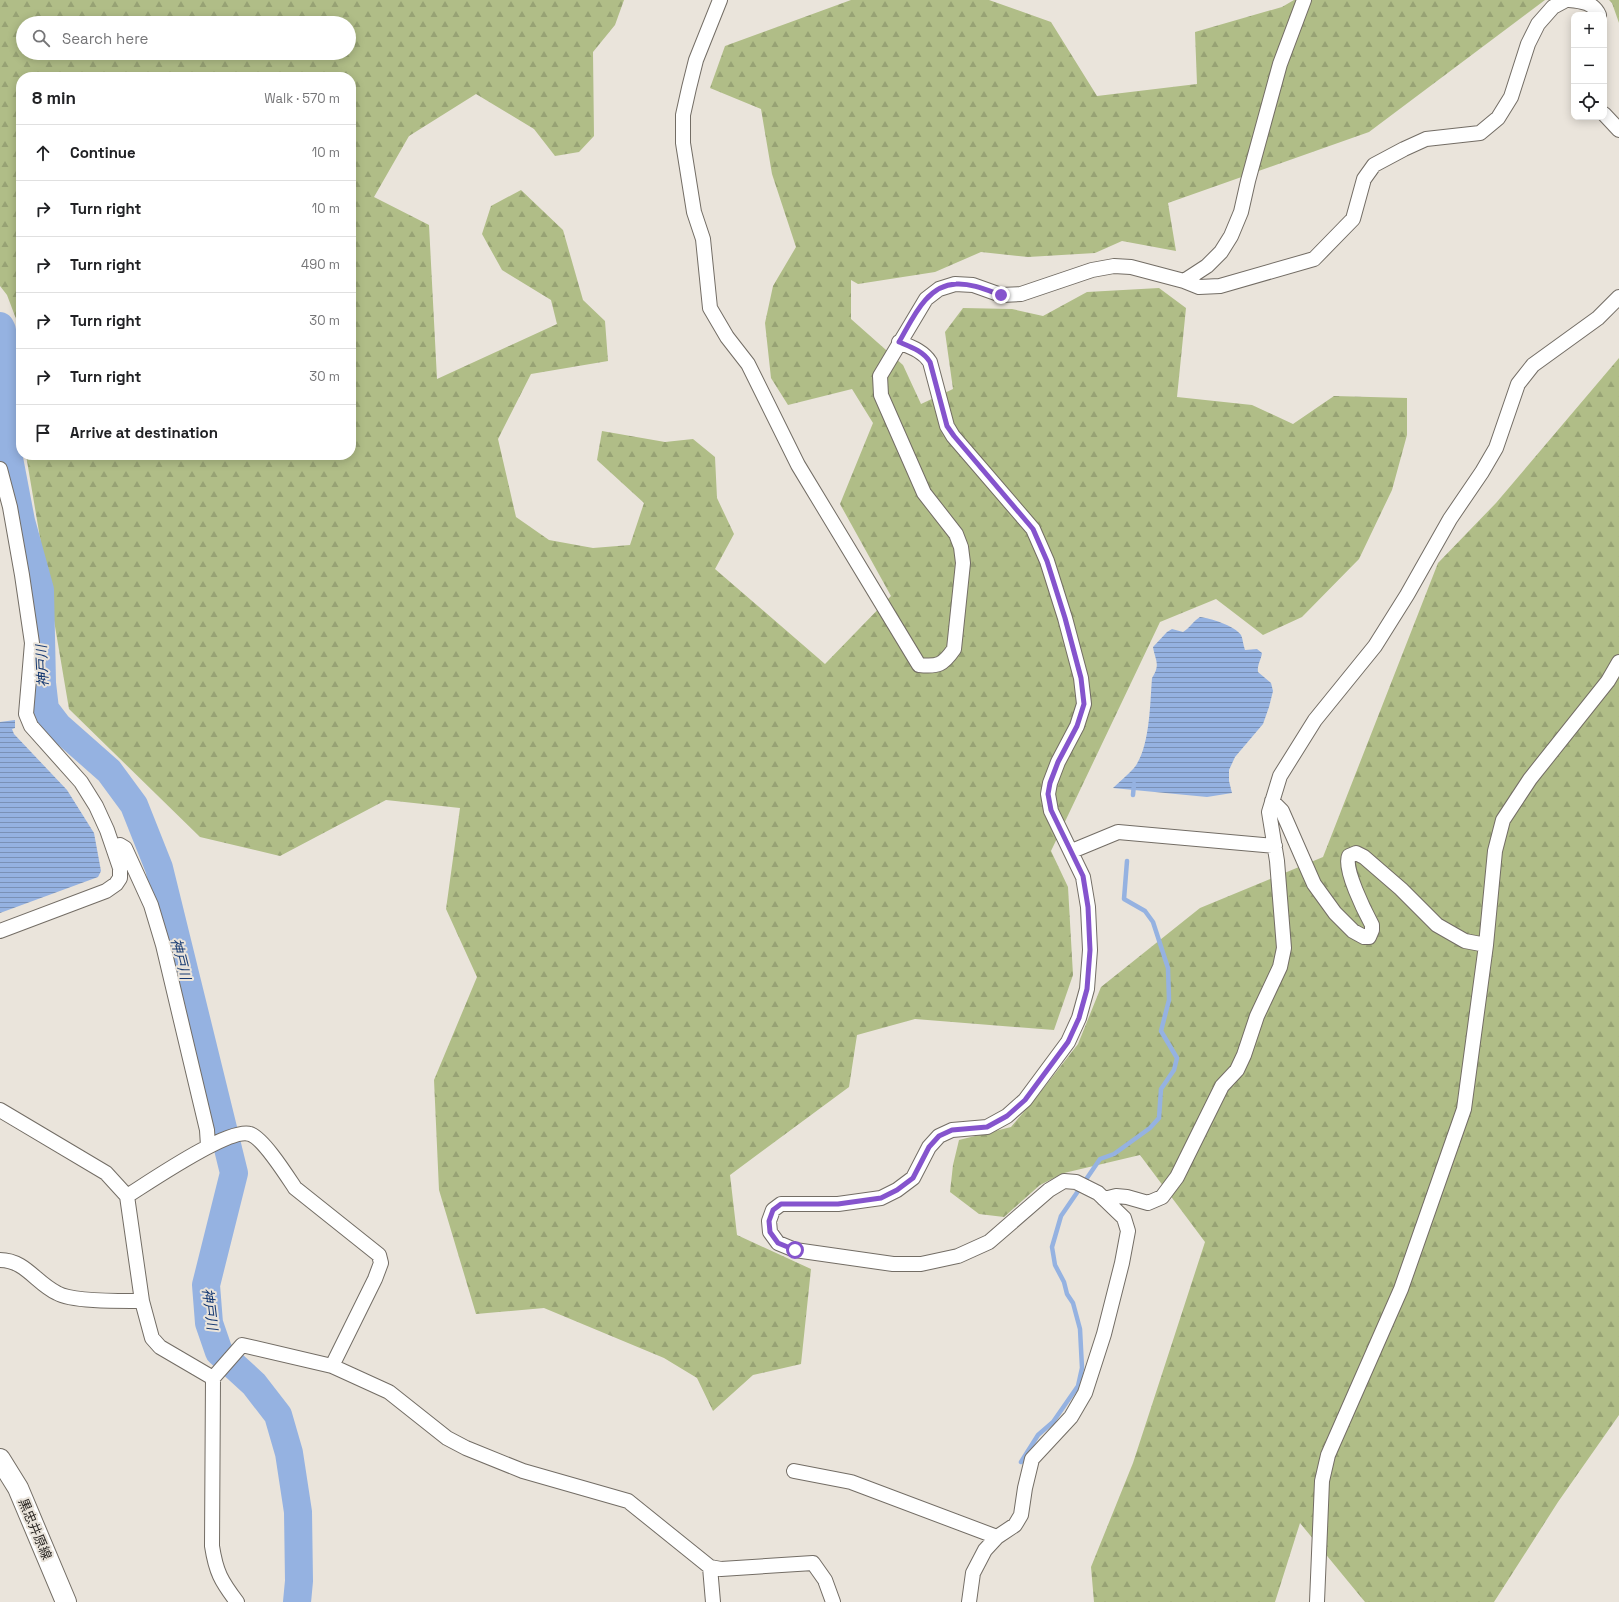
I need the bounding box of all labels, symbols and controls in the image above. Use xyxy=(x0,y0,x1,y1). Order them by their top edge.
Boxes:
map controls xyxy=(1571,12,1607,120)
button: + xyxy=(1571,12,1607,48)
search box xyxy=(16,16,356,60)
icon: search xyxy=(30,27,52,49)
text: Search here xyxy=(62,29,148,48)
button: − xyxy=(1571,48,1607,84)
button: locate xyxy=(1571,84,1607,120)
text: 8 min xyxy=(32,87,76,109)
text: Walk · 570 m xyxy=(264,90,340,107)
icon: ahead xyxy=(32,142,54,164)
text: Continue xyxy=(70,143,136,162)
text: 10 m xyxy=(312,144,340,161)
icon: right xyxy=(32,198,54,220)
text: Turn right xyxy=(70,199,141,218)
text: 10 m xyxy=(312,200,340,217)
icon: right xyxy=(32,254,54,276)
text: Turn right xyxy=(70,255,141,274)
text: 490 m xyxy=(301,256,340,273)
route end xyxy=(992,286,1010,304)
icon: right xyxy=(32,310,54,332)
text: Turn right xyxy=(70,311,141,330)
text: 30 m xyxy=(309,312,340,329)
icon: right xyxy=(32,366,54,388)
text: Turn right xyxy=(70,367,141,386)
text: 30 m xyxy=(309,368,340,385)
icon: arrive xyxy=(32,422,54,444)
text: Arrive at destination xyxy=(70,423,218,442)
water label: 神戸川 xyxy=(32,643,52,687)
water label: 神戸川 xyxy=(167,936,195,983)
route start xyxy=(786,1241,804,1259)
water label: 神戸川 xyxy=(199,1287,222,1333)
street label: 黒忠井原線 xyxy=(14,1496,56,1562)

